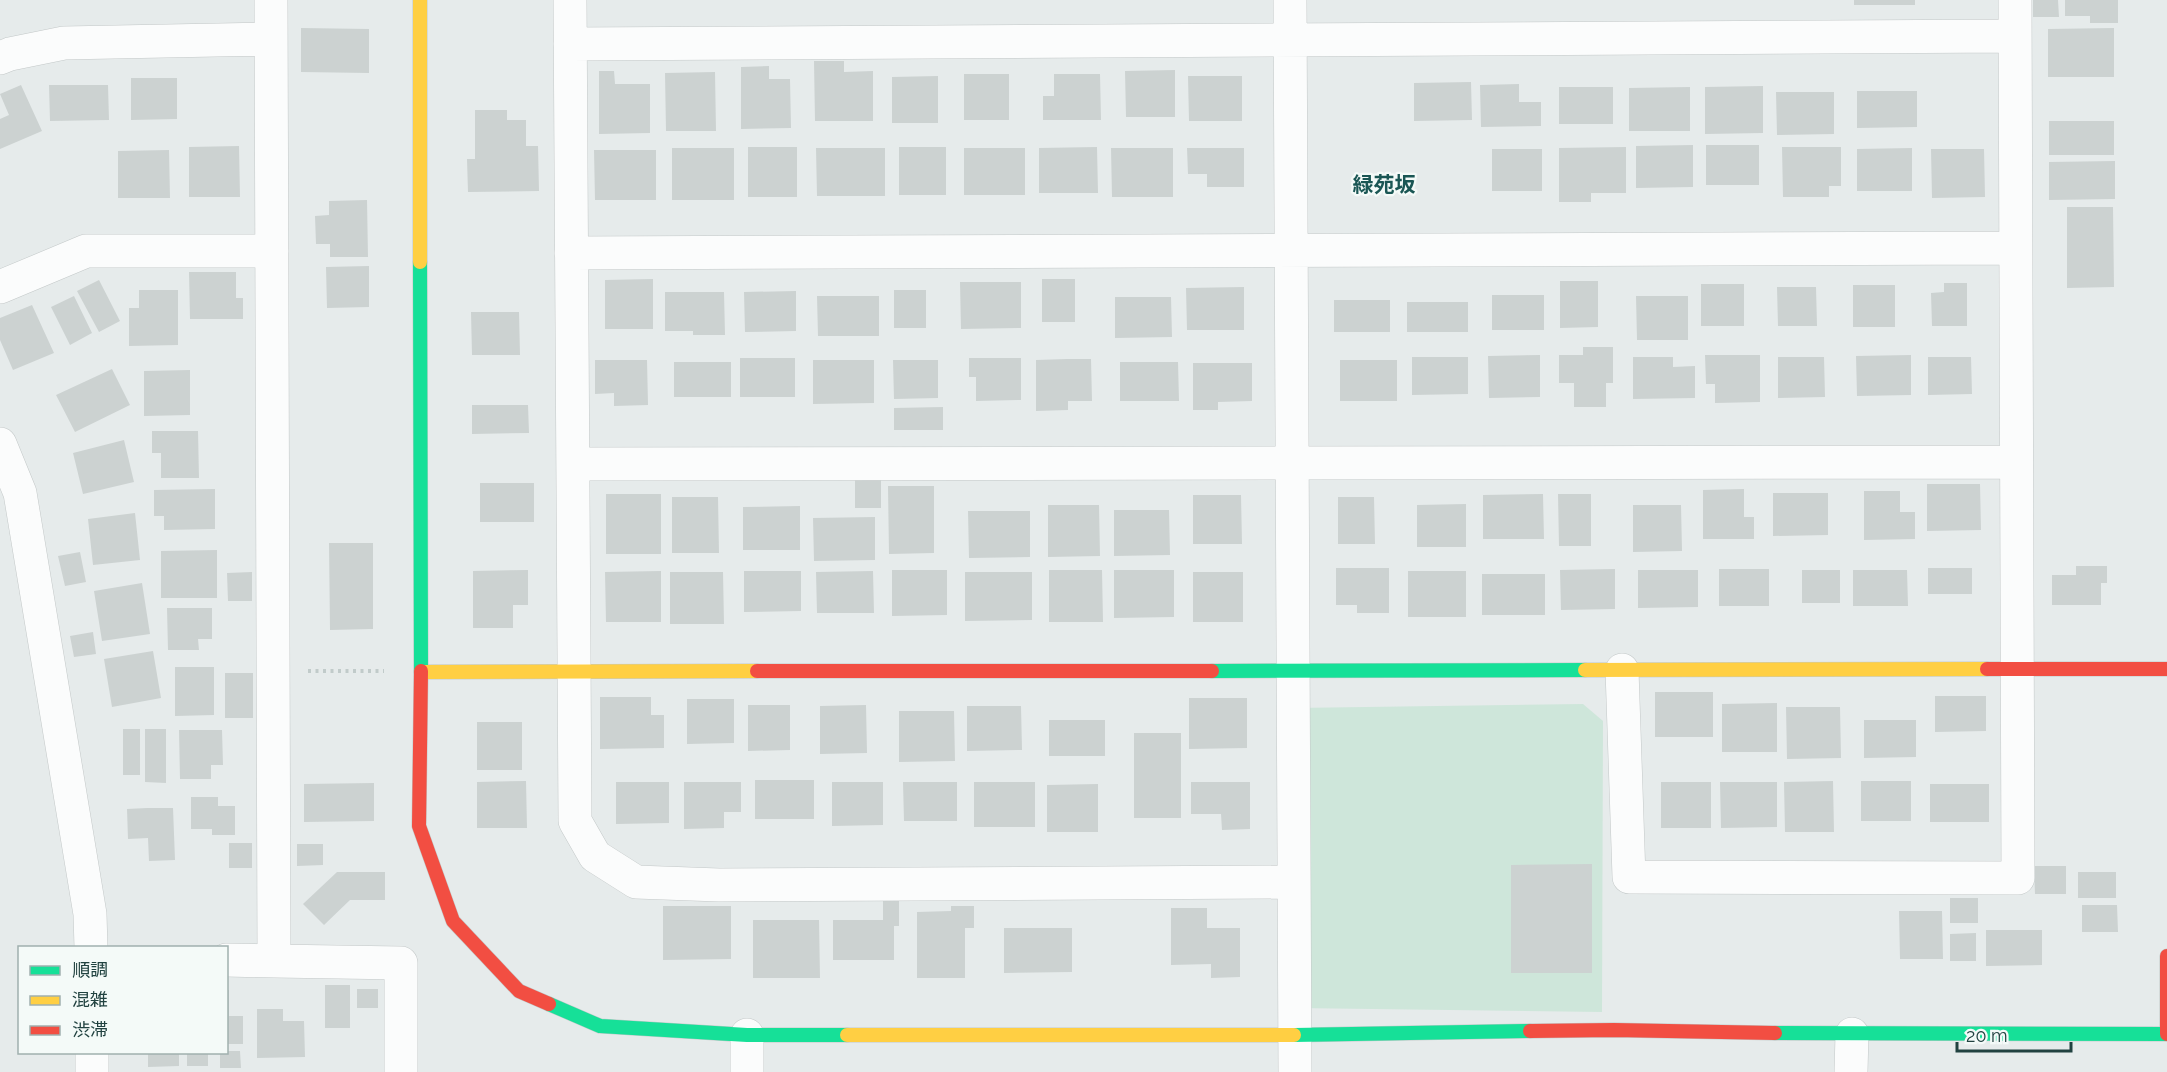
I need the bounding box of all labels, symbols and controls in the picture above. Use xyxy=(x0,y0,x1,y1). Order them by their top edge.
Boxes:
district label: 緑苑坂 xyxy=(1353,172,1416,197)
legend xyxy=(18,946,228,1054)
text: 順調 xyxy=(72,959,108,980)
text: 混雑 xyxy=(72,989,108,1010)
scale bar xyxy=(1957,1015,2071,1053)
text: 渋滞 xyxy=(72,1019,108,1040)
text: 20 m xyxy=(1966,1025,2008,1046)

